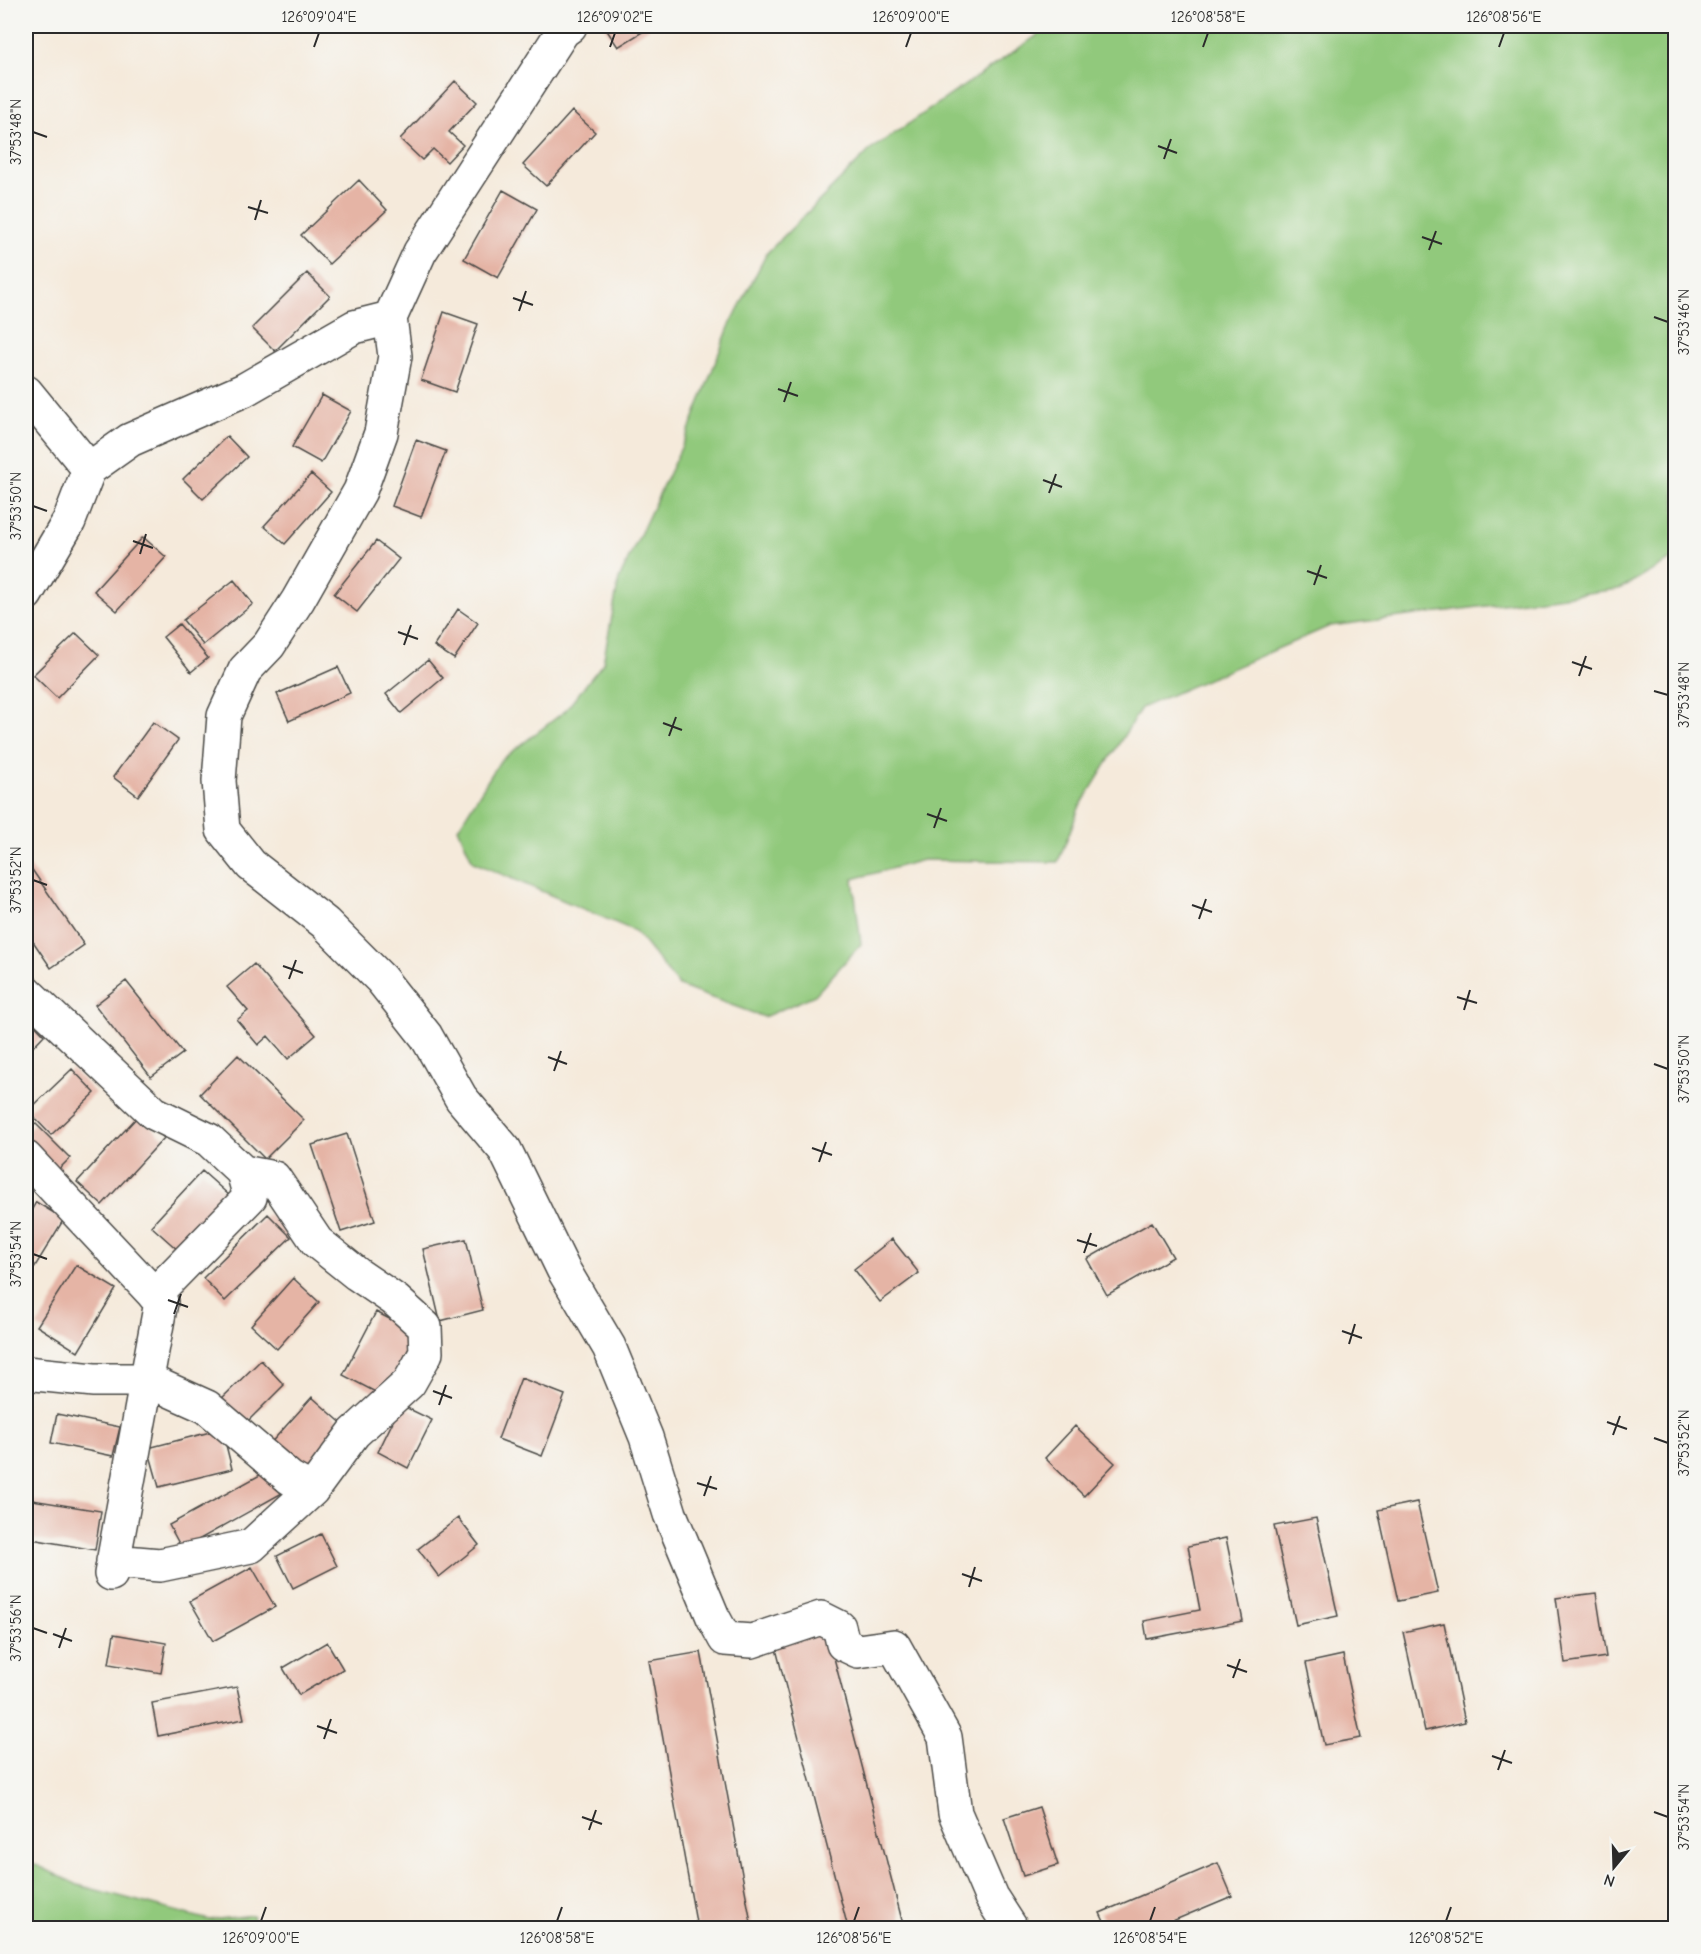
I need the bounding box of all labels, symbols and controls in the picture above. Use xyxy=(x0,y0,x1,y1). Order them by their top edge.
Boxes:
text: 126°09'04"E xyxy=(281,8,357,26)
text: 126°09'02"E xyxy=(577,8,653,26)
text: 126°09'00"E xyxy=(872,8,950,26)
text: 126°08'58"E xyxy=(1171,8,1245,26)
text: 126°08'56"E xyxy=(1467,8,1541,26)
text: 37°53'48"N xyxy=(7,99,25,165)
text: 37°53'46"N xyxy=(1675,289,1693,355)
text: 37°53'50"N xyxy=(7,472,25,540)
text: 37°53'48"N xyxy=(1675,662,1693,728)
text: 37°53'52"N xyxy=(7,846,25,914)
text: 37°53'50"N xyxy=(1675,1035,1693,1103)
text: 37°53'54"N xyxy=(7,1221,25,1287)
text: 37°53'52"N xyxy=(1675,1409,1693,1477)
text: 37°53'56"N xyxy=(7,1594,25,1662)
text: 37°53'54"N xyxy=(1675,1784,1693,1850)
north arrow xyxy=(1584,1837,1644,1897)
text: N xyxy=(1602,1870,1617,1890)
text: 126°09'00"E xyxy=(222,1929,300,1947)
text: 126°08'58"E xyxy=(520,1929,594,1947)
text: 126°08'56"E xyxy=(817,1929,891,1947)
text: 126°08'54"E xyxy=(1113,1929,1187,1947)
text: 126°08'52"E xyxy=(1409,1929,1483,1947)

